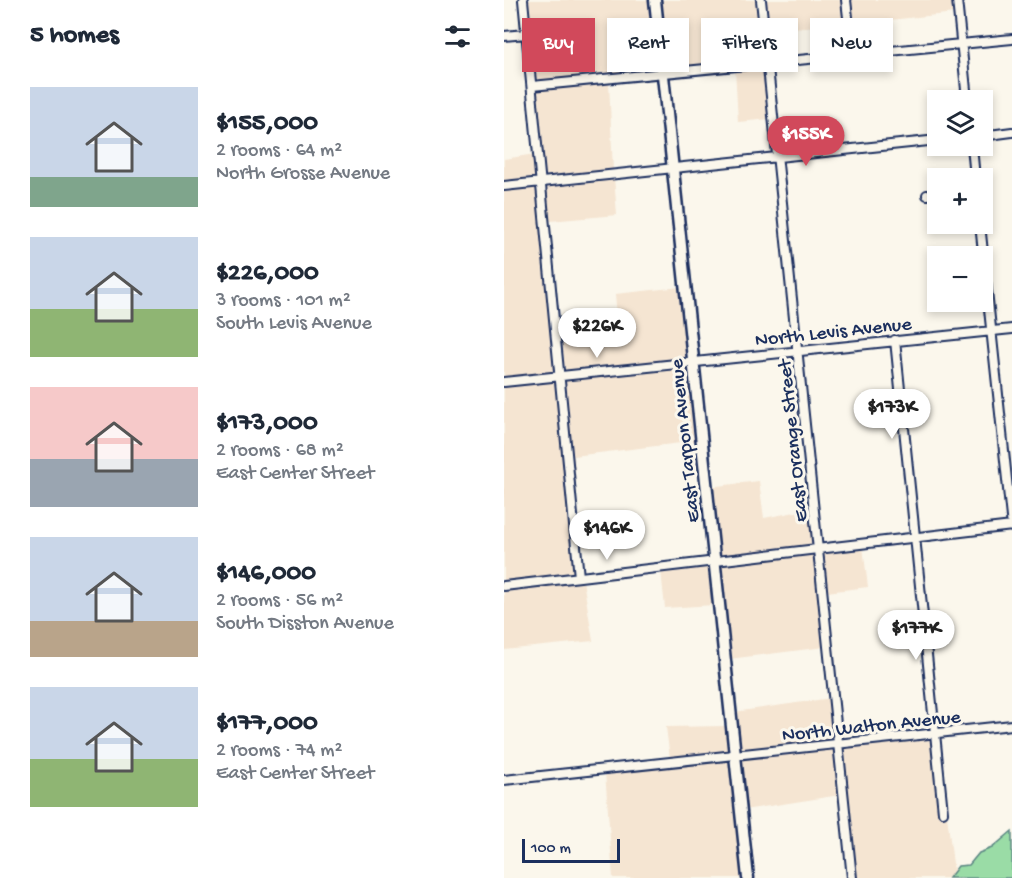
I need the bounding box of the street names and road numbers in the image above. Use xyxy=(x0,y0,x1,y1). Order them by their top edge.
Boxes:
street label: North Levis Avenue xyxy=(754,314,913,353)
street label: East Orange Street xyxy=(774,356,814,523)
street label: East Tarpon Avenue xyxy=(666,357,707,524)
street label: North Walton Avenue xyxy=(781,707,963,748)

